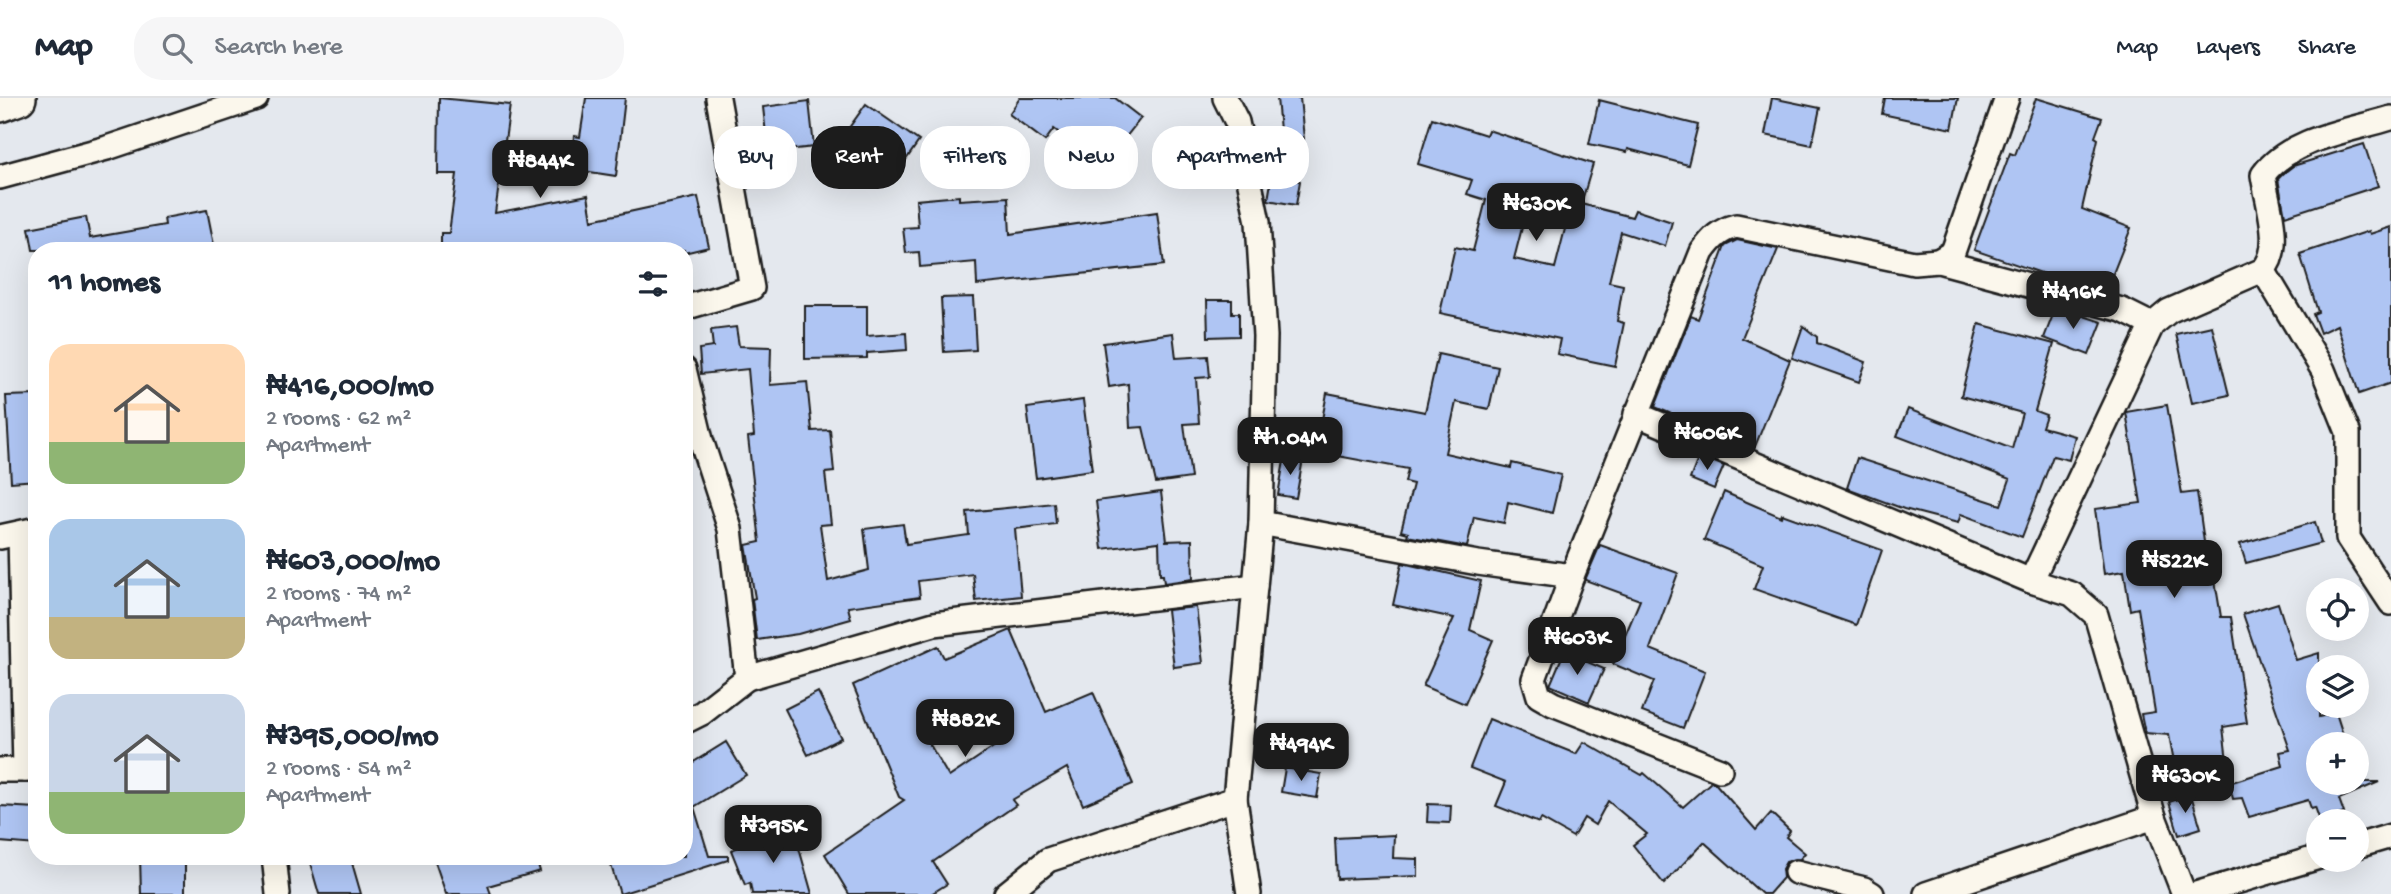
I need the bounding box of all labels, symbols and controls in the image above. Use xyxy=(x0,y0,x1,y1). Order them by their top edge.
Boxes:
search box xyxy=(134,17,624,80)
text: Map xyxy=(35,29,92,67)
icon: search xyxy=(158,29,196,67)
text: Search here xyxy=(214,33,343,64)
text: Map xyxy=(2116,34,2158,63)
text: Layers xyxy=(2196,34,2260,63)
text: Share xyxy=(2298,34,2356,63)
chip: Buy xyxy=(714,126,797,189)
chip: Rent xyxy=(811,126,906,189)
chip: Filters xyxy=(920,126,1030,189)
chip: New xyxy=(1044,126,1138,189)
chip: Apartment xyxy=(1152,126,1309,189)
pin: ₦844K xyxy=(491,140,589,200)
text: ₦844K xyxy=(508,149,572,176)
pin: ₦630K xyxy=(1487,184,1585,243)
text: ₦630K xyxy=(1503,192,1569,219)
icon: filters xyxy=(634,265,672,303)
text: 11 homes xyxy=(49,267,160,302)
pin: ₦416K xyxy=(2024,272,2122,331)
text: ₦416K xyxy=(2042,280,2104,307)
text: ₦416,000/mo xyxy=(266,371,434,406)
icon: home xyxy=(105,372,189,456)
text: 2 rooms · 62 m² xyxy=(266,406,411,433)
pin: ₦606K xyxy=(1658,412,1756,472)
pin: ₦1.04M xyxy=(1233,418,1347,477)
text: ₦606K xyxy=(1674,421,1740,448)
text: ₦1.04M xyxy=(1253,426,1327,453)
text: Apartment xyxy=(266,433,370,460)
pin: ₦522K xyxy=(2125,540,2223,600)
text: ₦603,000/mo xyxy=(266,546,440,581)
icon: home xyxy=(105,547,189,631)
text: ₦522K xyxy=(2142,549,2206,576)
map controls xyxy=(2306,578,2369,872)
button: locate xyxy=(2306,578,2369,641)
text: 2 rooms · 74 m² xyxy=(266,581,411,608)
text: Apartment xyxy=(266,608,370,635)
pin: ₦603K xyxy=(1528,618,1626,677)
text: ₦603K xyxy=(1544,626,1610,653)
button: layers xyxy=(2306,655,2369,718)
pin: ₦882K xyxy=(916,700,1014,759)
text: ₦882K xyxy=(932,708,998,735)
text: ₦395,000/mo xyxy=(266,721,439,756)
icon: home xyxy=(105,722,189,806)
pin: ₦494K xyxy=(1252,724,1350,783)
text: ₦494K xyxy=(1270,732,1332,759)
button: + xyxy=(2306,732,2369,795)
text: 2 rooms · 54 m² xyxy=(266,756,412,783)
pin: ₦630K xyxy=(2136,756,2234,815)
text: ₦630K xyxy=(2152,764,2218,791)
text: Apartment xyxy=(266,783,370,810)
pin: ₦395K xyxy=(724,806,822,865)
button: − xyxy=(2306,809,2369,872)
text: ₦395K xyxy=(741,814,805,841)

